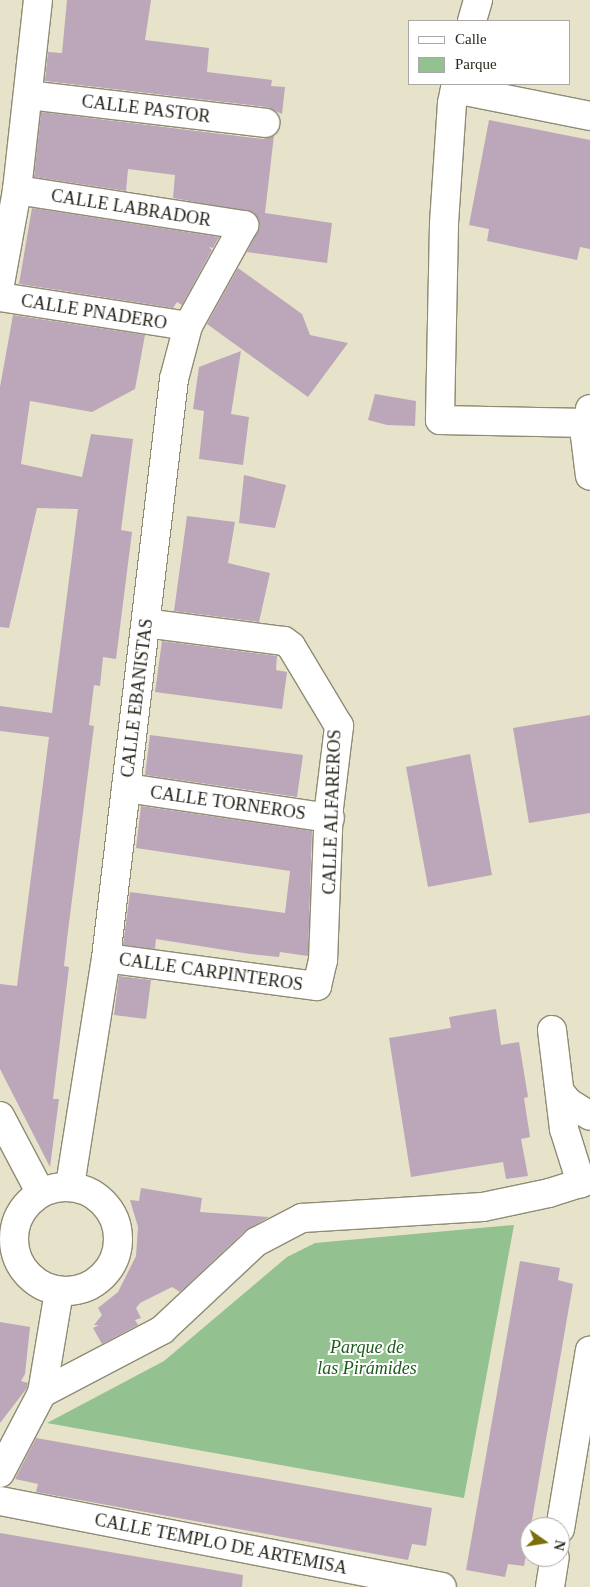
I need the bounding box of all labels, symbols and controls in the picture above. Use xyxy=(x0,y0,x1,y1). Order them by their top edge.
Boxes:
legend xyxy=(408,20,570,85)
text: Calle xyxy=(455,31,487,47)
text: Parque xyxy=(455,56,497,72)
street label: CALLE PASTOR xyxy=(80,90,212,128)
street label: CALLE LABRADOR xyxy=(50,185,212,231)
street label: CALLE PNADERO xyxy=(19,290,169,334)
street label: CALLE EBANISTAS xyxy=(117,617,157,779)
street label: CALLE ALFAREROS xyxy=(318,729,346,895)
street label: CALLE TORNEROS xyxy=(149,781,307,825)
street label: CALLE CARPINTEROS xyxy=(118,948,304,996)
park label: Parque de las Pirámides xyxy=(317,1337,417,1380)
street label: CALLE TEMPLO DE ARTEMISA xyxy=(92,1509,350,1579)
north arrow xyxy=(520,1517,570,1567)
text: N xyxy=(551,1539,568,1552)

